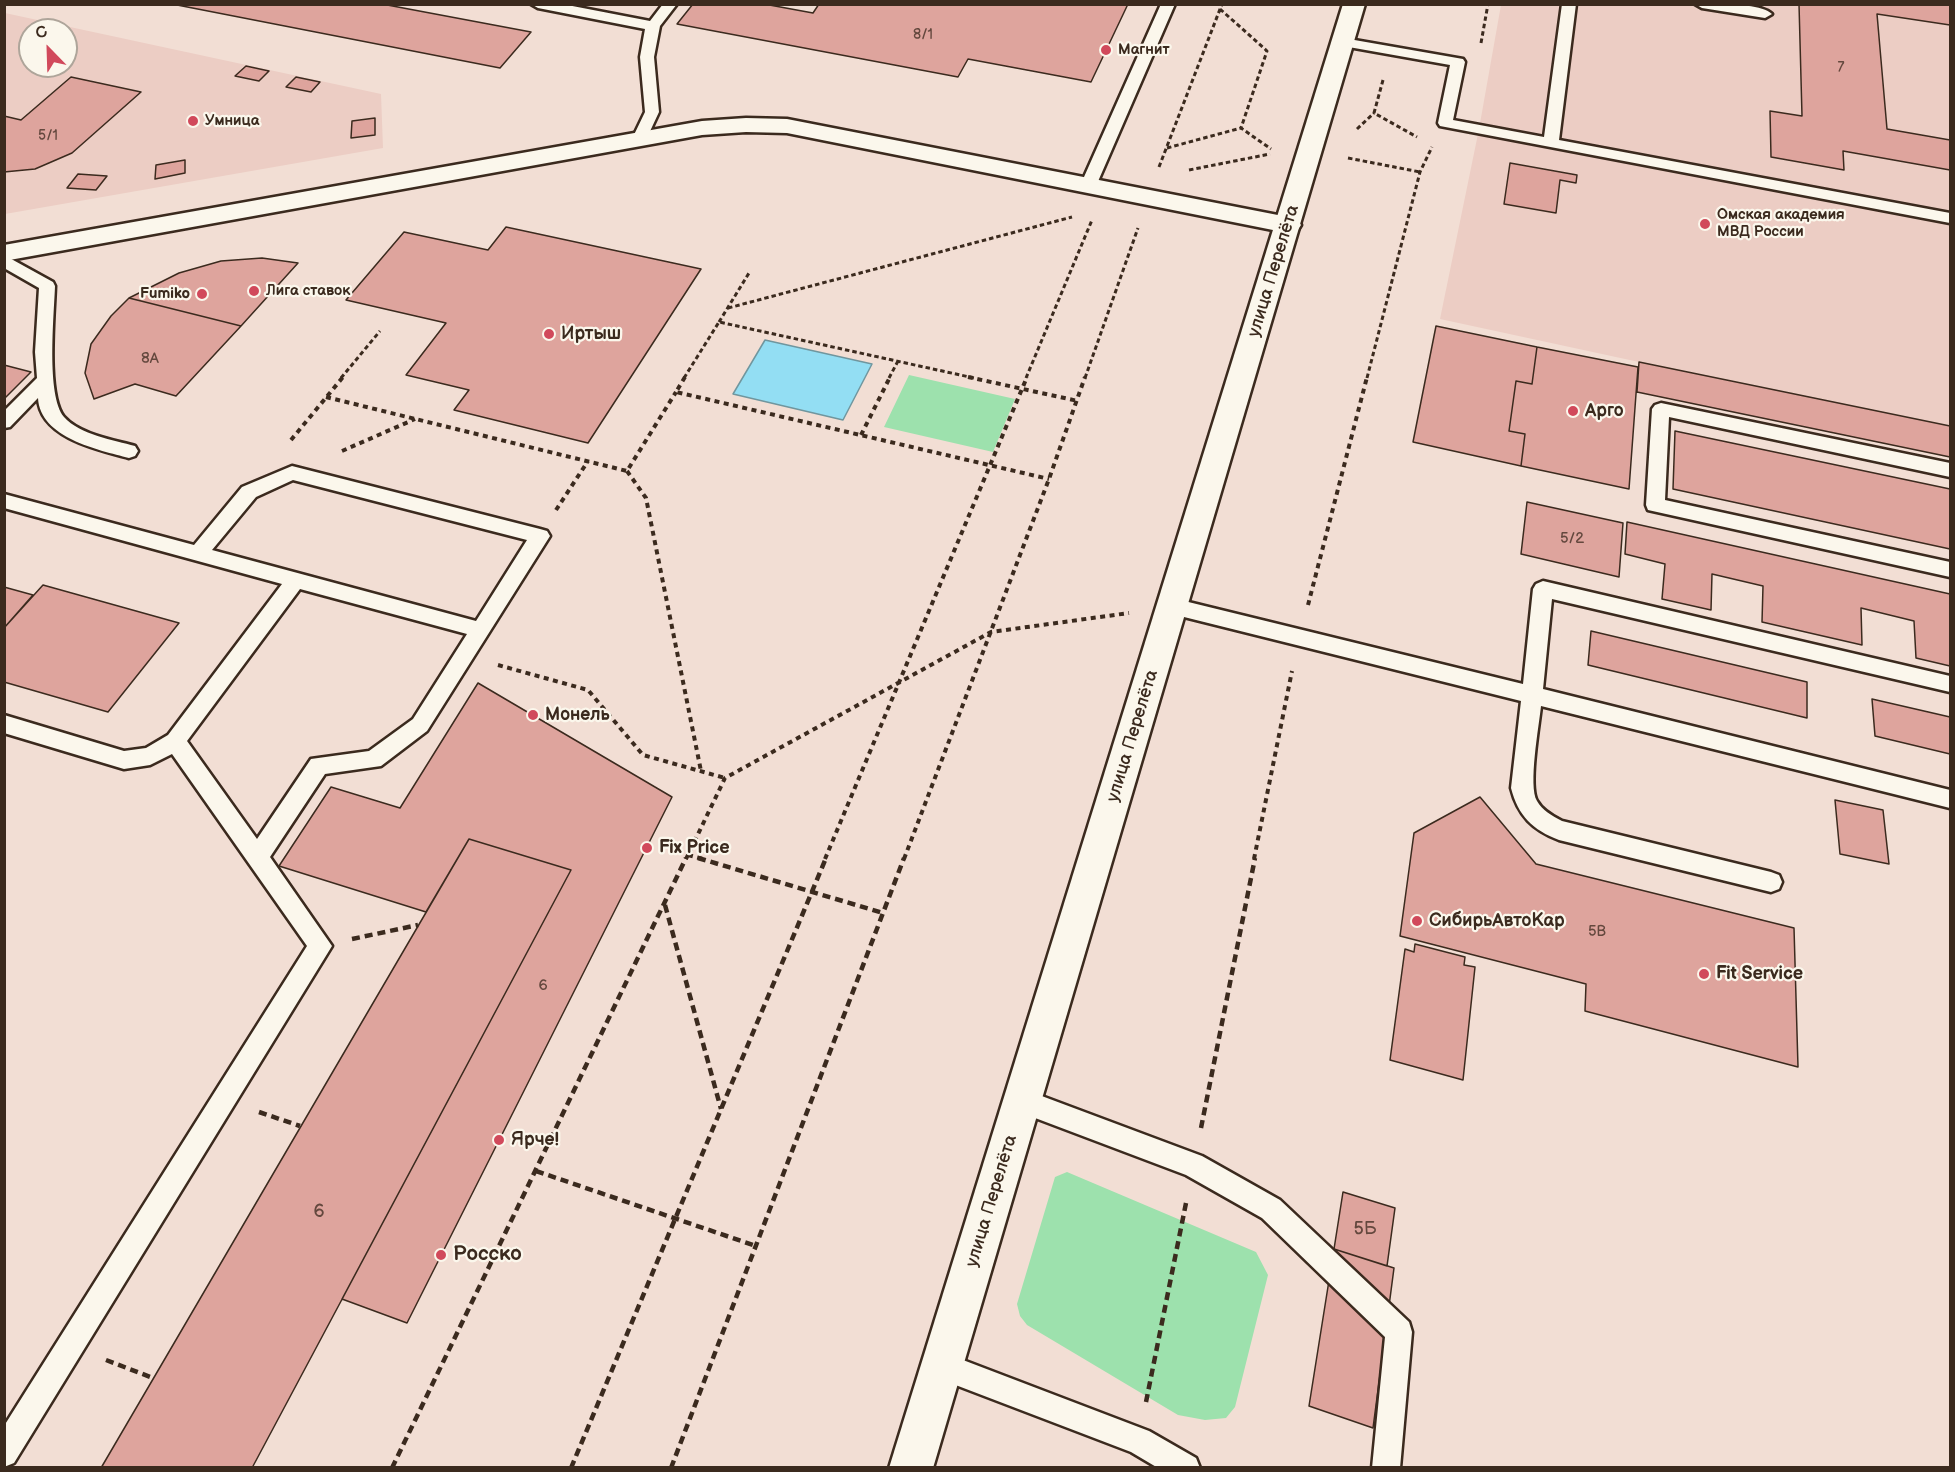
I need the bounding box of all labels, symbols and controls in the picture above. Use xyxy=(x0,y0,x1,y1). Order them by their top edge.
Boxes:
north arrow xyxy=(18,18,78,78)
text: С xyxy=(33,22,50,44)
house number: 8/1 xyxy=(913,27,933,43)
place label: Магнит xyxy=(1118,41,1170,59)
marker: Магнит xyxy=(1099,43,1113,57)
house number: 7 xyxy=(1838,60,1844,76)
place label: Умница xyxy=(205,112,259,130)
marker: Умница xyxy=(186,114,200,128)
house number: 5/1 xyxy=(38,128,58,144)
street label: улица Перелёта xyxy=(1244,202,1304,340)
place label: Омская академия МВД России xyxy=(1717,206,1845,241)
marker: Омская академия МВД России xyxy=(1698,217,1712,231)
place label: Лига ставок xyxy=(266,282,350,300)
marker: Лига ставок xyxy=(247,284,261,298)
place label: Fumiko xyxy=(140,285,190,303)
marker: Fumiko xyxy=(195,287,209,301)
place label: Иртыш xyxy=(561,323,621,345)
marker: Иртыш xyxy=(542,327,556,341)
house number: 8А xyxy=(141,350,159,368)
place label: Арго xyxy=(1585,400,1624,422)
marker: Арго xyxy=(1566,404,1580,418)
house number: 5/2 xyxy=(1560,530,1584,548)
street label: улица Перелёта xyxy=(1103,667,1163,805)
place label: Монель xyxy=(545,704,610,726)
marker: Монель xyxy=(526,708,540,722)
place label: Fix Price xyxy=(659,837,730,859)
marker: Fix Price xyxy=(640,841,654,855)
place label: СибирьАвтоКар xyxy=(1429,910,1565,932)
marker: СибирьАвтоКар xyxy=(1410,914,1424,928)
house number: 5В xyxy=(1588,923,1606,941)
place label: Fit Service xyxy=(1716,963,1803,985)
marker: Fit Service xyxy=(1697,967,1711,981)
house number: 6 xyxy=(538,977,548,995)
place label: Ярче! xyxy=(511,1129,559,1151)
street label: улица Перелёта xyxy=(962,1132,1022,1270)
marker: Ярче! xyxy=(492,1133,506,1147)
house number: 6 xyxy=(314,1201,324,1223)
house number: 5Б xyxy=(1354,1218,1376,1240)
place label: Росско xyxy=(453,1242,522,1268)
marker: Росско xyxy=(434,1248,448,1262)

